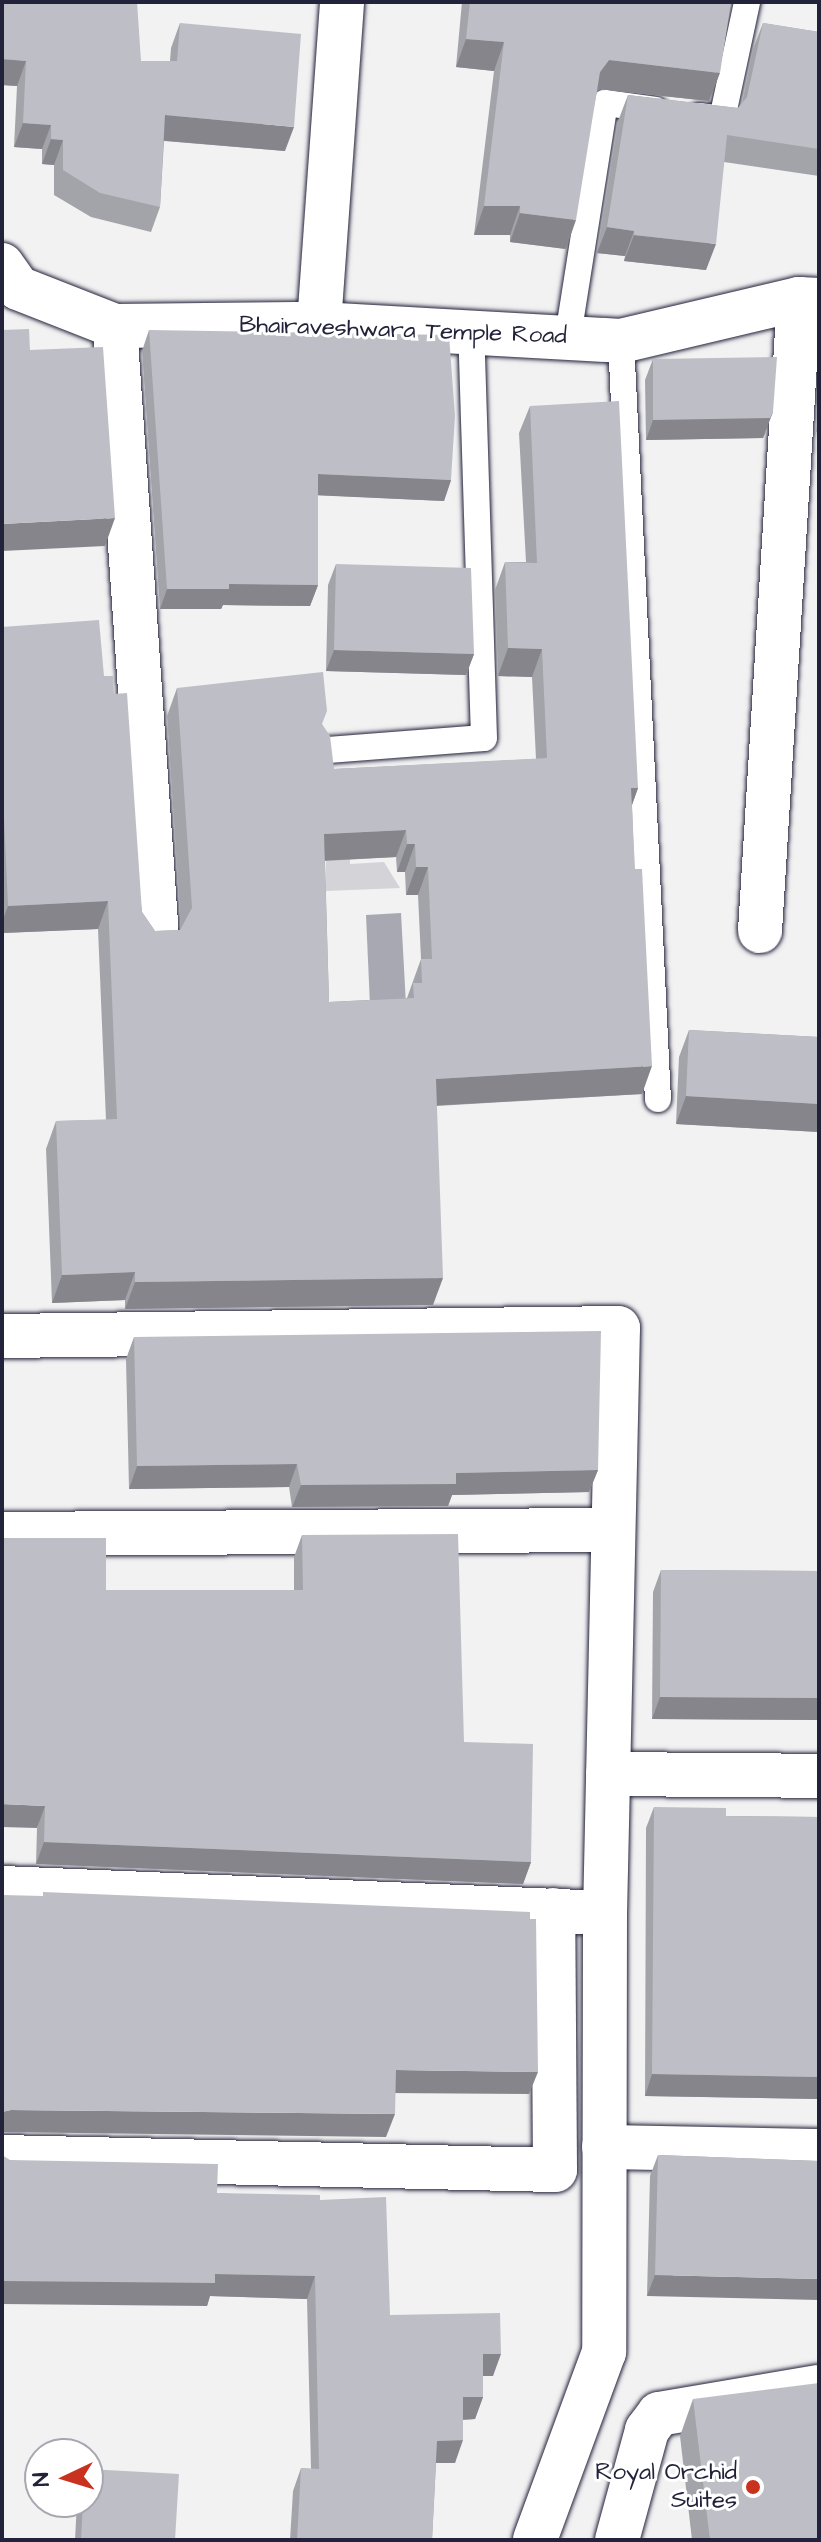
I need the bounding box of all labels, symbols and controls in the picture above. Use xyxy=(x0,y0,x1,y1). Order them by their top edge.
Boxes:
street label: Bhairaveshwara Temple Road xyxy=(239,311,567,351)
north arrow xyxy=(24,2438,104,2518)
place label: Royal Orchid Suites xyxy=(595,2459,737,2515)
text: N xyxy=(26,2472,57,2488)
marker: Royal Orchid Suites xyxy=(744,2478,762,2496)

